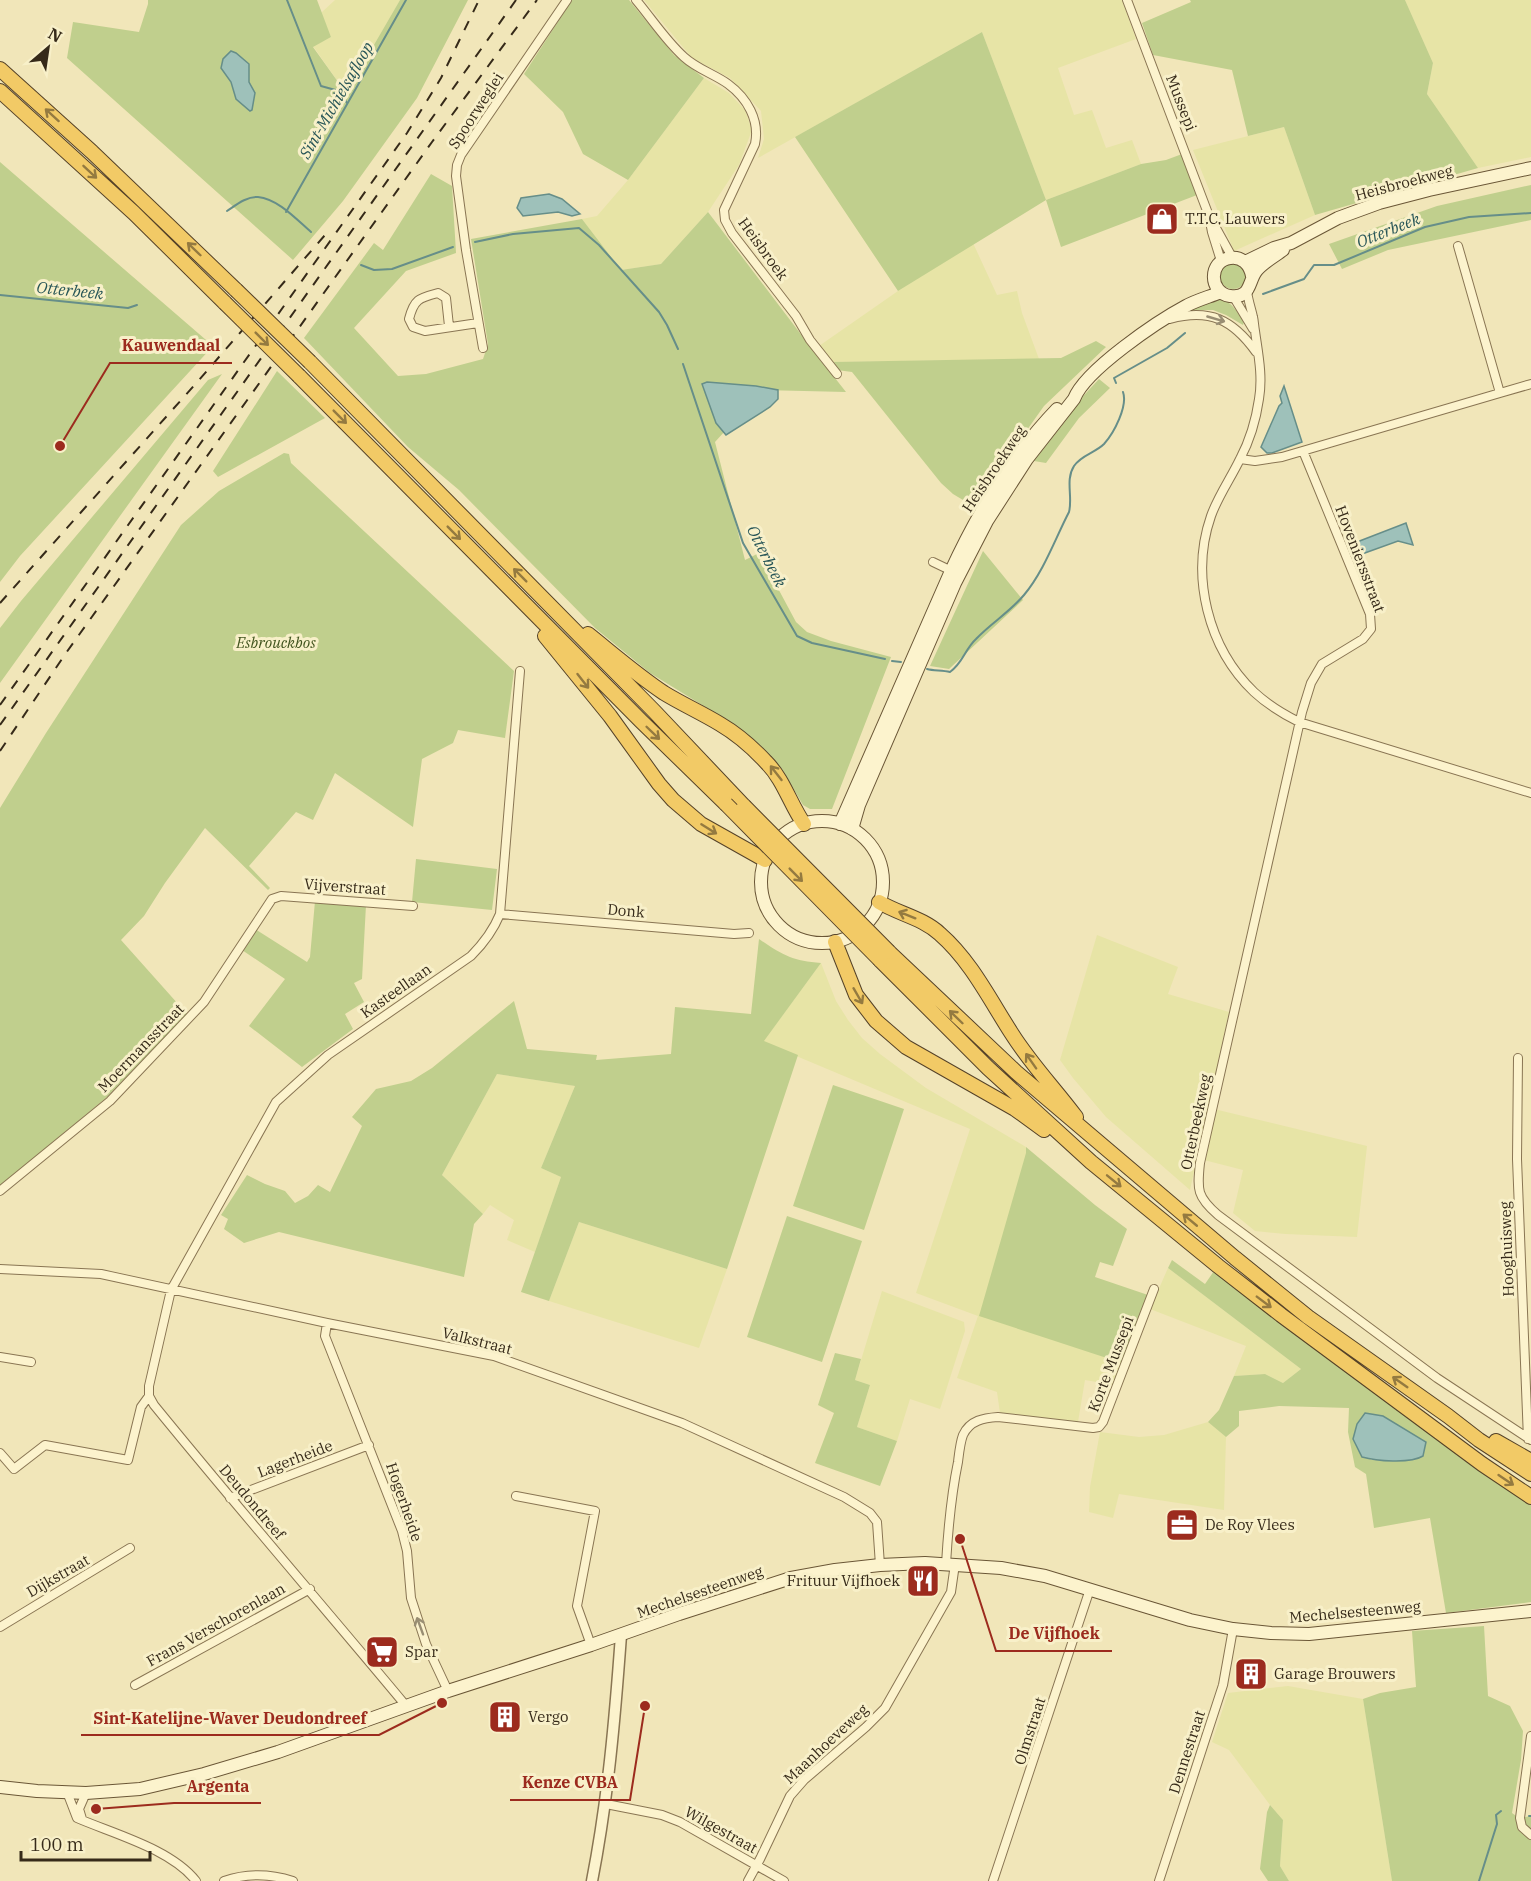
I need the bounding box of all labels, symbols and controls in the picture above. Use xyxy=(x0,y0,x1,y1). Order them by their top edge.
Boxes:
north arrow xyxy=(18,18,78,78)
text: N xyxy=(45,23,66,47)
water label: Sint-Michielsafloop xyxy=(294,38,378,163)
street label: Spoorweglei xyxy=(444,69,507,153)
street label: Mussepi xyxy=(1162,72,1201,134)
one-way arrow xyxy=(45,108,60,122)
street label: Heisbroekweg xyxy=(1353,160,1455,205)
one-way arrow xyxy=(82,165,97,179)
shop icon: T.T.C. Lauwers xyxy=(1144,201,1180,237)
water label: Otterbeek xyxy=(1353,208,1423,252)
place label: T.T.C. Lauwers xyxy=(1185,209,1285,228)
street label: Heisbroek xyxy=(734,214,793,284)
one-way arrow xyxy=(187,242,202,256)
water label: Otterbeek xyxy=(36,277,105,304)
one-way arrow xyxy=(1206,314,1225,325)
callout: Kauwendaal xyxy=(110,329,232,363)
one-way arrow xyxy=(255,332,270,347)
text: Kauwendaal xyxy=(122,335,220,355)
one-way arrow xyxy=(333,410,348,425)
street label: Heisbroekweg xyxy=(958,422,1030,516)
street label: Hoveniersstraat xyxy=(1331,503,1390,615)
water label: Otterbeek xyxy=(743,522,791,591)
one-way arrow xyxy=(447,525,462,540)
one-way arrow xyxy=(513,568,527,583)
park label: Esbrouckbos xyxy=(235,633,316,652)
one-way arrow xyxy=(576,673,589,689)
one-way arrow xyxy=(645,725,660,740)
one-way arrow xyxy=(769,766,782,782)
one-way arrow xyxy=(700,822,717,835)
one-way arrow xyxy=(789,868,804,883)
street label: Vijverstraat xyxy=(303,874,387,899)
street label: Donk xyxy=(607,899,646,922)
one-way arrow xyxy=(898,909,917,920)
street label: Kasteellaan xyxy=(357,959,435,1022)
one-way arrow xyxy=(853,986,864,1004)
street label: Moermansstraat xyxy=(93,999,188,1096)
one-way arrow xyxy=(949,1010,964,1024)
one-way arrow xyxy=(1025,1053,1037,1069)
street label: Otterbeekweg xyxy=(1176,1072,1215,1172)
one-way arrow xyxy=(1106,1174,1121,1188)
street label: Hooghuisweg xyxy=(1495,1201,1518,1297)
one-way arrow xyxy=(1183,1213,1198,1227)
one-way arrow xyxy=(1256,1296,1272,1308)
street label: Korte Mussepi xyxy=(1084,1313,1138,1414)
street label: Valkstraat xyxy=(440,1323,514,1358)
one-way arrow xyxy=(1392,1376,1409,1388)
street label: Lagerheide xyxy=(255,1435,335,1482)
street label: Deudondreef xyxy=(216,1460,290,1544)
street label: Hogerheide xyxy=(382,1460,427,1544)
one-way arrow xyxy=(1498,1474,1515,1487)
office icon: De Roy Vlees xyxy=(1164,1507,1200,1543)
place label: De Roy Vlees xyxy=(1205,1515,1295,1534)
street label: Dijkstraat xyxy=(23,1550,93,1601)
street label: Mechelsesteenweg xyxy=(634,1561,765,1622)
restaurant icon: Frituur Vijfhoek xyxy=(905,1563,941,1599)
place label: Frituur Vijfhoek xyxy=(787,1571,900,1590)
street label: Frans Verschorenlaan xyxy=(143,1578,289,1671)
street label: Mechelsesteenweg xyxy=(1288,1596,1421,1627)
one-way arrow xyxy=(413,1617,424,1636)
callout: De Vijfhoek xyxy=(996,1617,1112,1651)
text: De Vijfhoek xyxy=(1008,1623,1100,1643)
supermarket icon: Spar xyxy=(364,1634,400,1670)
place label: Spar xyxy=(405,1642,438,1661)
building icon: Garage Brouwers xyxy=(1233,1656,1269,1692)
place label: Garage Brouwers xyxy=(1274,1664,1396,1683)
street label: Olmstraat xyxy=(1010,1695,1049,1767)
building icon: Vergo xyxy=(487,1699,523,1735)
street label: Maanhoeveweg xyxy=(779,1700,872,1788)
callout: Sint-Katelijne-Waver Deudondreef xyxy=(81,1701,379,1735)
place label: Vergo xyxy=(528,1707,568,1726)
text: Sint-Katelijne-Waver Deudondreef xyxy=(93,1708,369,1728)
street label: Dennestraat xyxy=(1164,1708,1209,1796)
callout: Kenze CVBA xyxy=(510,1766,630,1800)
callout: Argenta xyxy=(174,1769,261,1803)
text: Kenze CVBA xyxy=(522,1772,618,1792)
text: Argenta xyxy=(187,1776,249,1796)
street label: Wilgestraat xyxy=(682,1802,761,1857)
scale bar xyxy=(21,1824,150,1862)
text: 100 m xyxy=(30,1833,84,1856)

